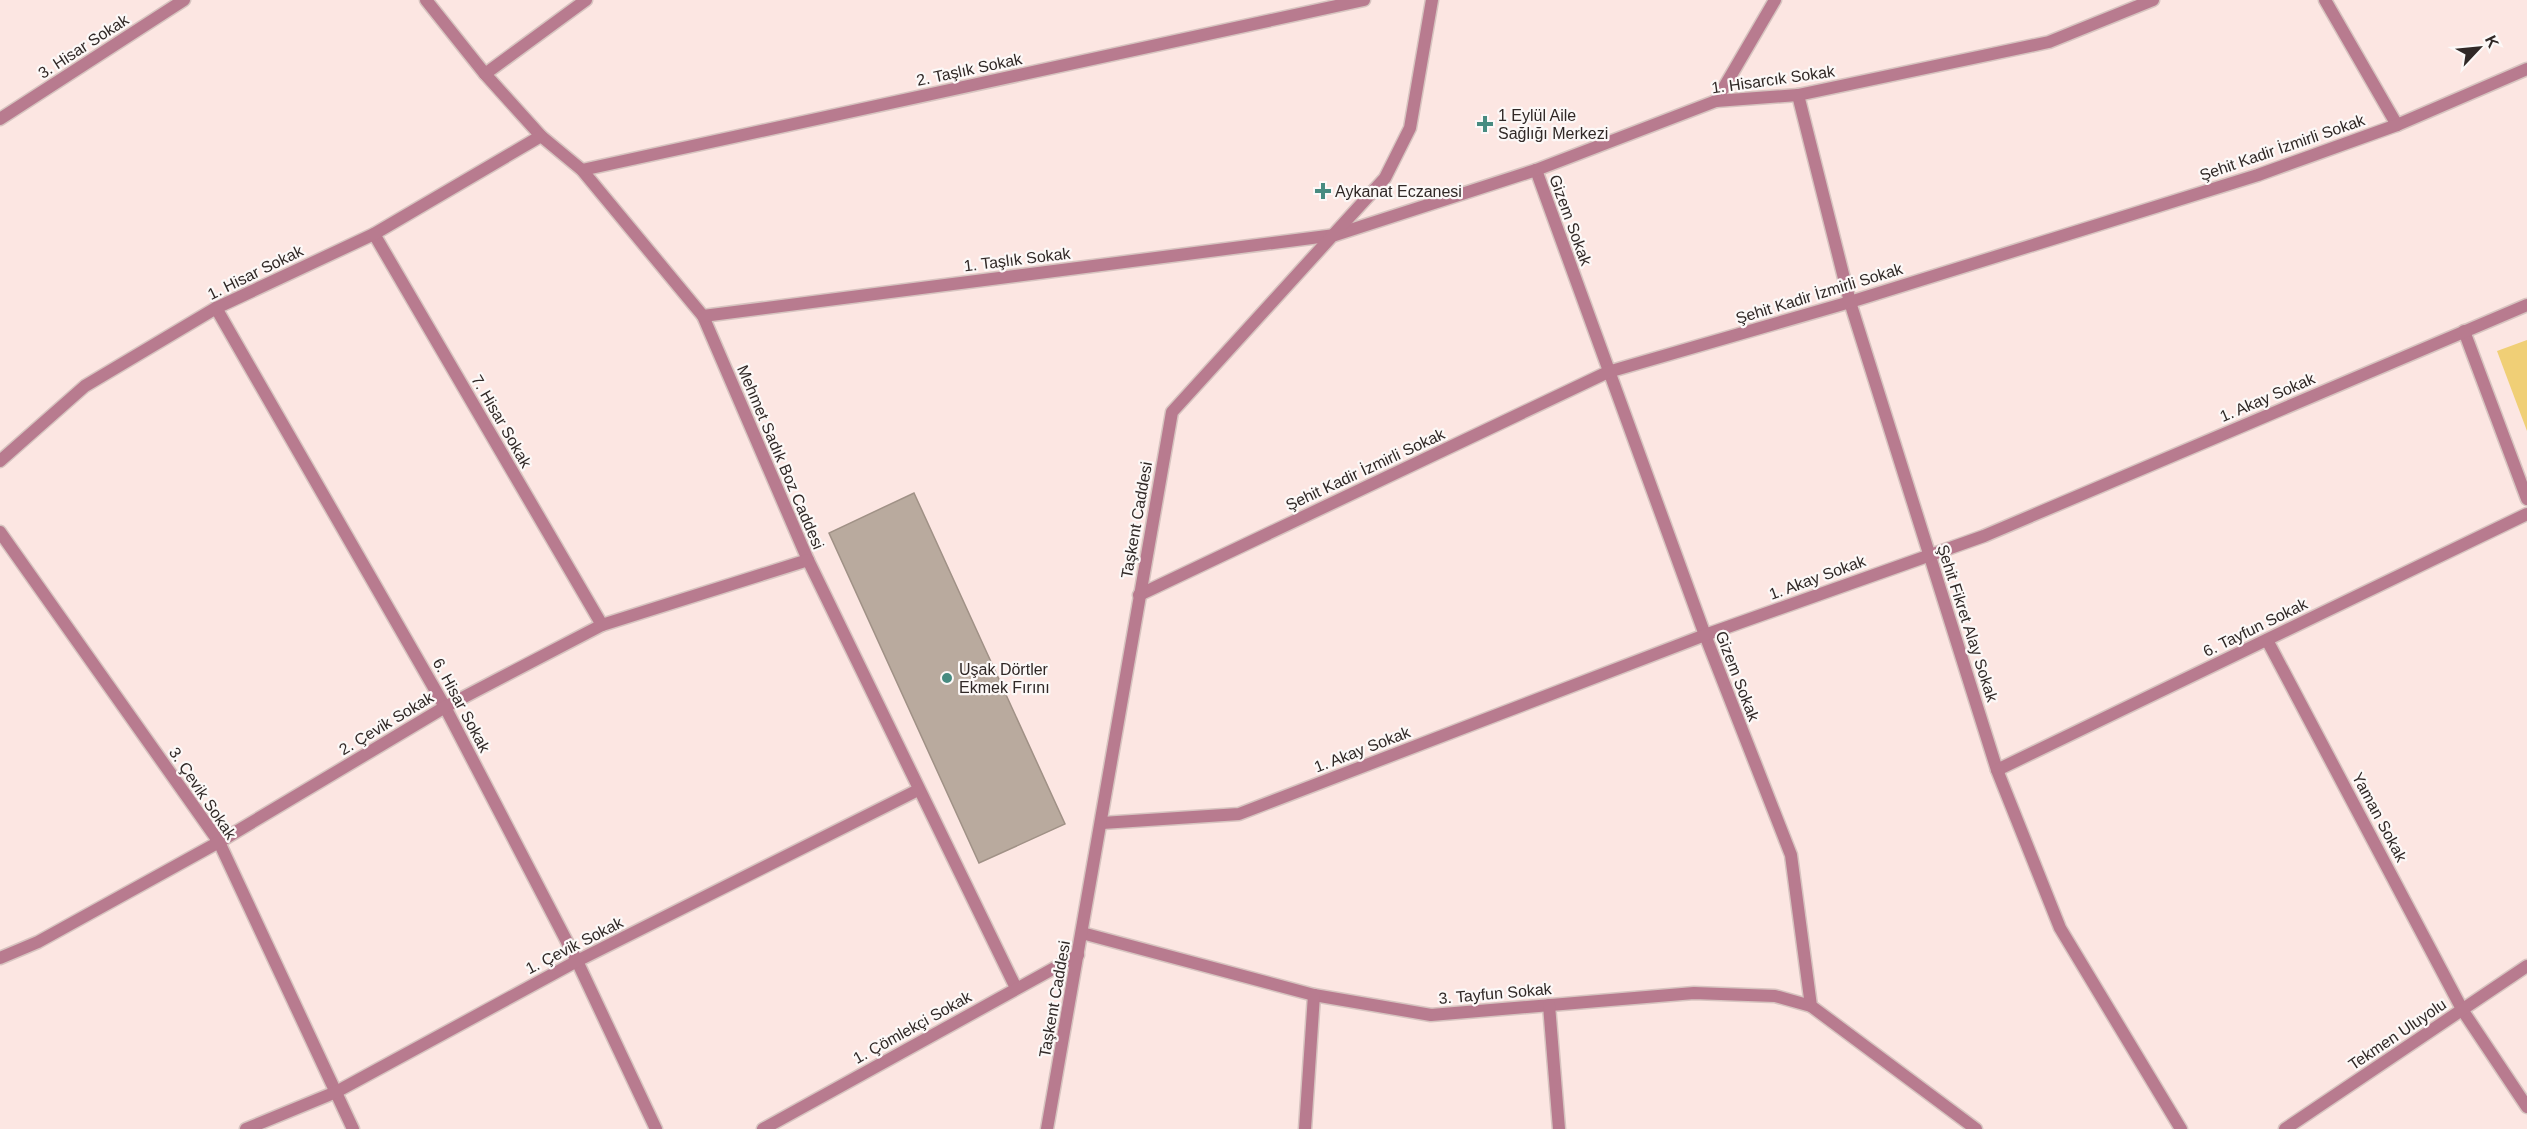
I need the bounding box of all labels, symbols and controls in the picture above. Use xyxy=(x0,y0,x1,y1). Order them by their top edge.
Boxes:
street label: 3. Hisar Sokak xyxy=(35,10,132,82)
north arrow xyxy=(2449,18,2509,78)
text: K xyxy=(2482,33,2502,51)
street label: 2. Taşlık Sokak xyxy=(915,50,1024,89)
street label: 1. Hisarcık Sokak xyxy=(1710,62,1837,97)
place label: 1 Eylül Aile Sağlığı Merkezi xyxy=(1498,107,1608,142)
street label: Şehit Kadir İzmirli Sokak xyxy=(2197,110,2368,184)
marker: 1 Eylül Aile Sağlığı Merkezi xyxy=(1476,115,1494,133)
street label: Gizem Sokak xyxy=(1546,173,1595,269)
place label: Aykanat Eczanesi xyxy=(1335,183,1462,200)
marker: Aykanat Eczanesi xyxy=(1316,184,1330,198)
street label: 1. Hisar Sokak xyxy=(205,242,307,303)
street label: 1. Taşlık Sokak xyxy=(963,244,1072,274)
street label: Şehit Kadir İzmirli Sokak xyxy=(1733,259,1905,327)
street label: Mehmet Sadık Boz Caddesi xyxy=(734,363,827,552)
street label: 1. Akay Sokak xyxy=(2217,369,2318,425)
street label: 7. Hisar Sokak xyxy=(468,372,535,471)
street label: Şehit Kadir İzmirli Sokak xyxy=(1283,424,1448,514)
street label: Taşkent Caddesi xyxy=(1118,460,1155,580)
street label: Şehit Fikret Alay Sokak xyxy=(1934,542,2001,705)
street label: 1. Akay Sokak xyxy=(1767,552,1869,603)
street label: 6. Tayfun Sokak xyxy=(2200,594,2311,660)
street label: Gizem Sokak xyxy=(1713,629,1763,725)
street label: 6. Hisar Sokak xyxy=(430,655,494,756)
place label: Uşak Dörtler Ekmek Fırını xyxy=(959,661,1050,696)
marker: Uşak Dörtler Ekmek Fırını xyxy=(940,671,954,685)
street label: 2. Çevik Sokak xyxy=(336,688,437,758)
street label: 1. Akay Sokak xyxy=(1312,723,1413,776)
street label: 3. Çevik Sokak xyxy=(166,744,240,843)
street label: Yaman Sokak xyxy=(2349,770,2411,866)
street label: 1. Çevik Sokak xyxy=(523,913,627,977)
street label: Taşkent Caddesi xyxy=(1036,939,1073,1059)
street label: 3. Tayfun Sokak xyxy=(1438,980,1553,1007)
street label: 1. Çömlekçi Sokak xyxy=(850,987,975,1067)
street label: Tekmen Uluyolu xyxy=(2345,996,2449,1073)

